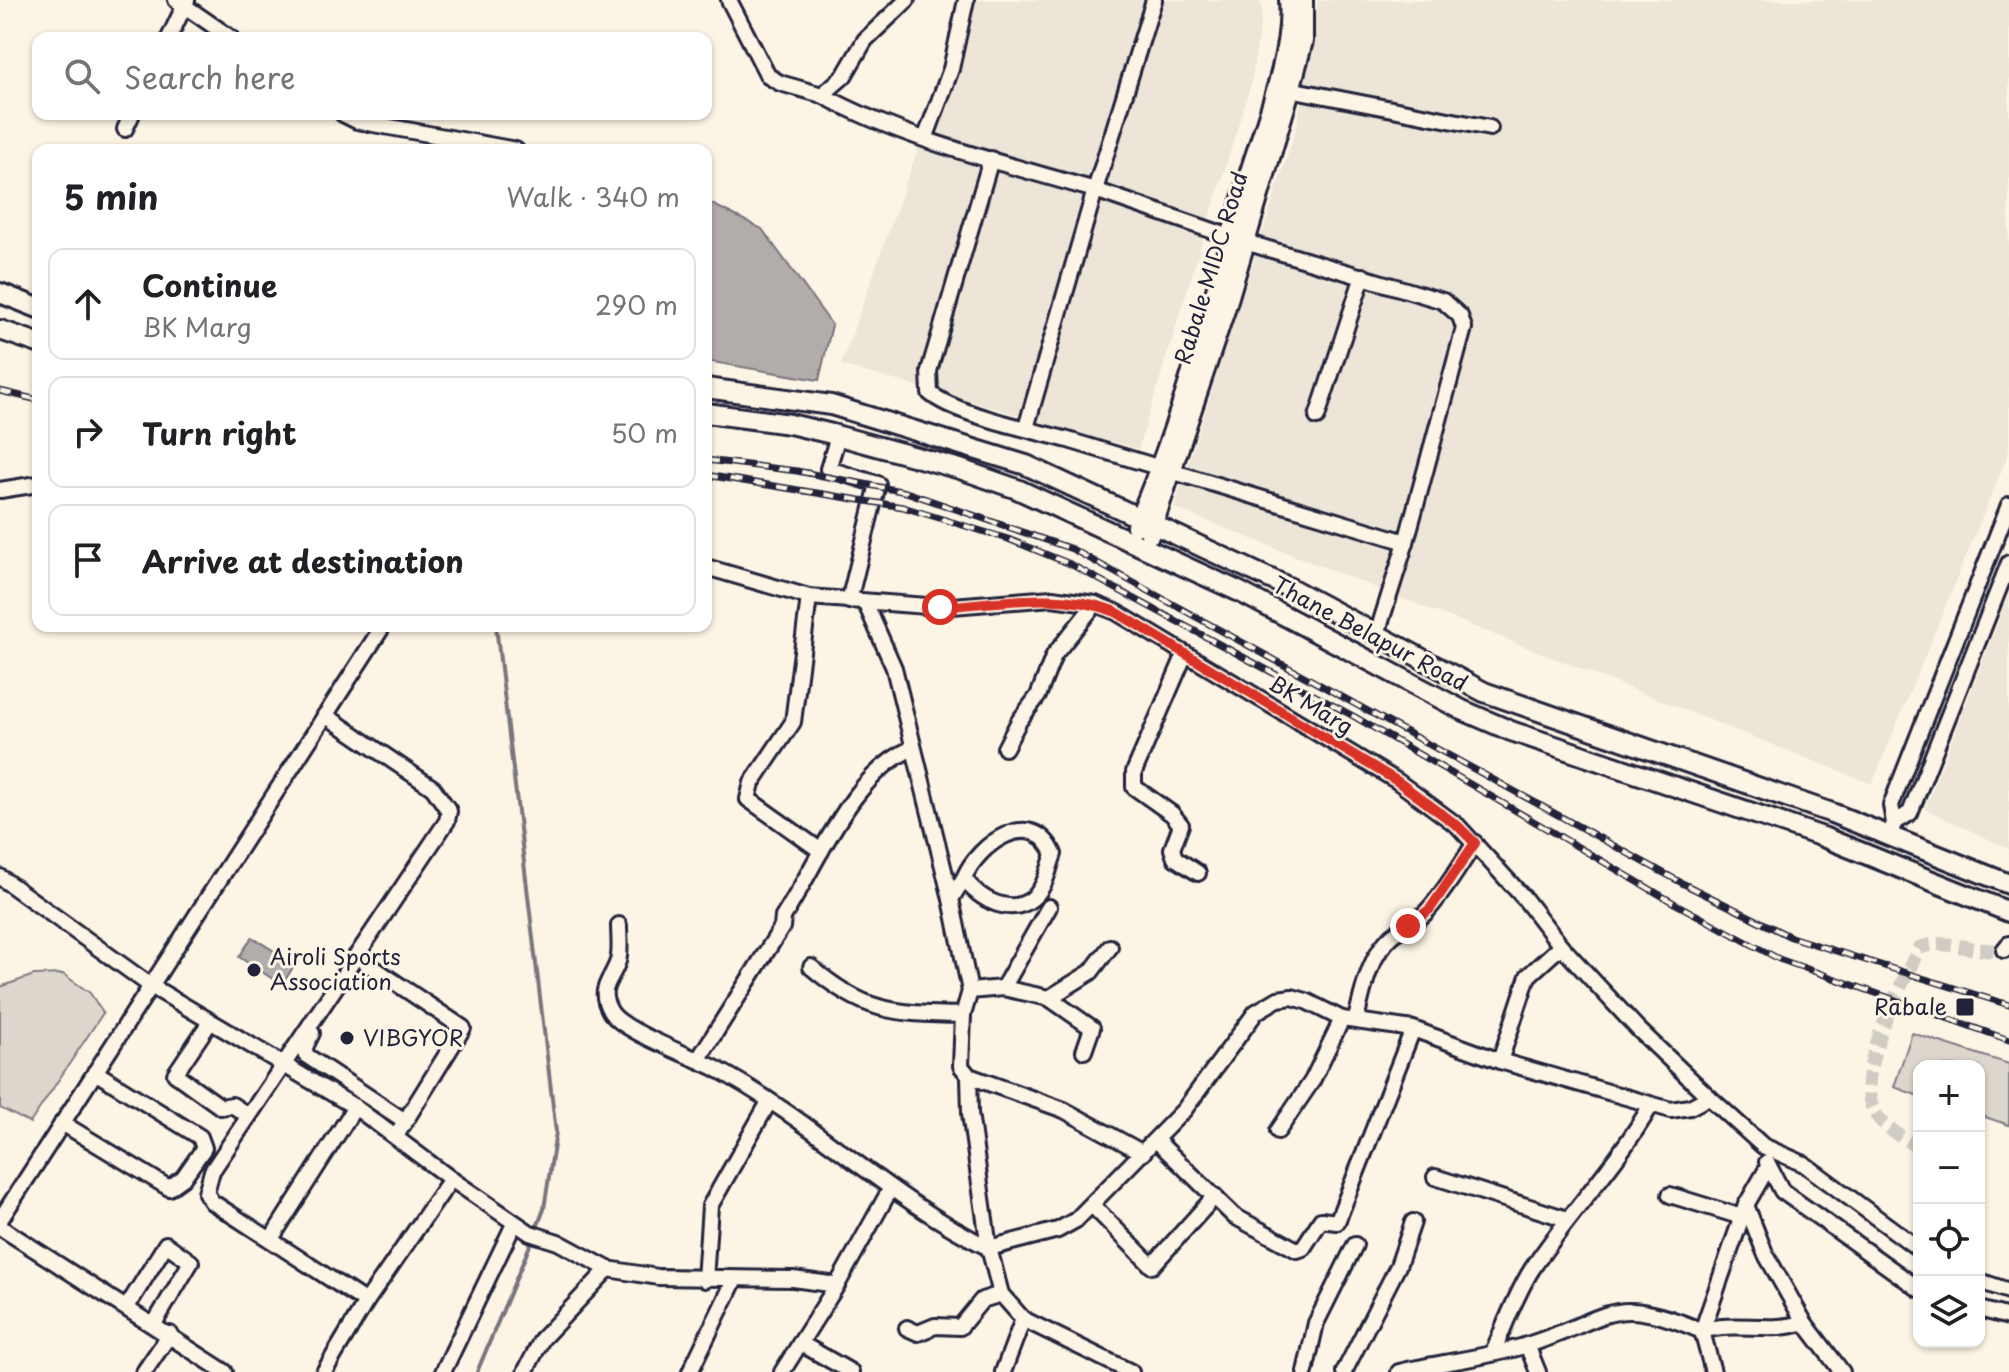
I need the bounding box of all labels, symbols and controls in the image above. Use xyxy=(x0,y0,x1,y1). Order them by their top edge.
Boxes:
search box xyxy=(32,32,712,120)
icon: search xyxy=(60,54,104,98)
text: Search here xyxy=(124,54,296,99)
street label: Rabale MIDC Road xyxy=(1165,167,1255,368)
text: 5 min xyxy=(64,170,158,222)
text: Walk · 340 m xyxy=(507,177,680,216)
text: Continue xyxy=(142,262,277,307)
icon: ahead xyxy=(66,282,110,326)
text: 290 m xyxy=(595,285,678,324)
text: BK Marg xyxy=(142,307,252,346)
icon: right xyxy=(66,410,110,454)
text: Turn right xyxy=(142,410,297,455)
text: 50 m xyxy=(611,413,678,452)
icon: arrive xyxy=(66,538,110,582)
text: Arrive at destination xyxy=(142,538,464,583)
street label: Thane Belapur Road xyxy=(1267,567,1474,698)
route start xyxy=(922,589,958,625)
street label: BK Marg xyxy=(1264,666,1360,742)
route end xyxy=(1390,908,1426,944)
place label: Airoli Sports Association xyxy=(270,939,401,997)
marker: Airoli Sports Association xyxy=(245,961,263,979)
place label: Rabale xyxy=(1874,989,1947,1022)
marker: Rabale xyxy=(1954,996,1976,1018)
place label: VIBGYOR xyxy=(363,1020,464,1053)
marker: VIBGYOR xyxy=(338,1029,356,1047)
map controls xyxy=(1913,1060,1985,1348)
button: + xyxy=(1913,1060,1985,1132)
button: − xyxy=(1913,1132,1985,1204)
button: locate xyxy=(1913,1204,1985,1276)
button: layers xyxy=(1913,1276,1985,1348)

